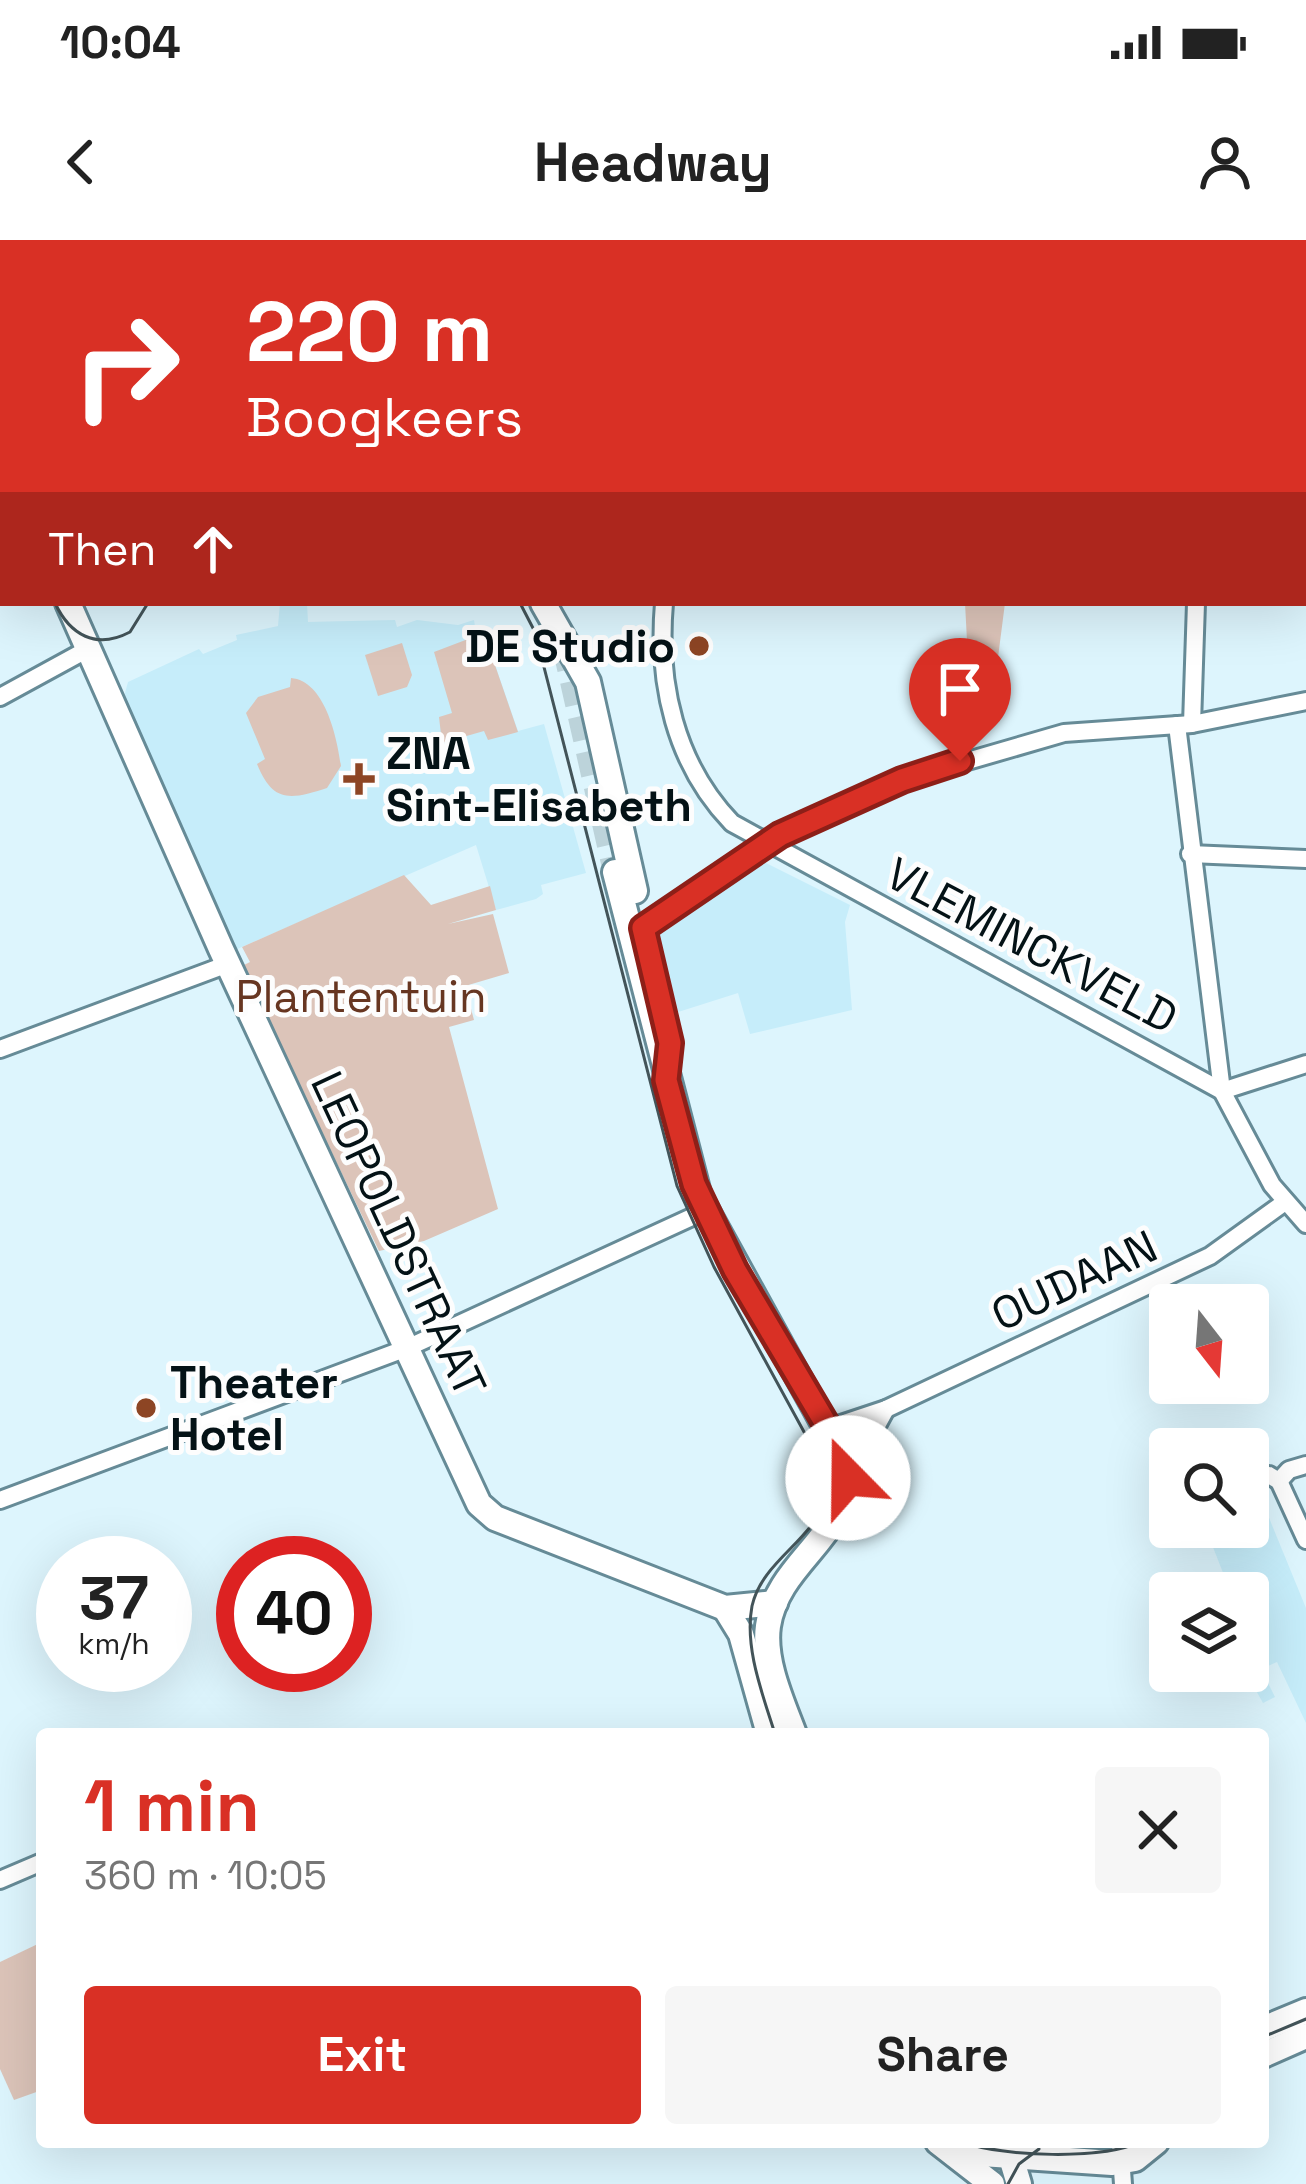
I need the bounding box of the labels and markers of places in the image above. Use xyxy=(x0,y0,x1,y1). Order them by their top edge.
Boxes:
place label: DE Studio xyxy=(465,618,675,675)
marker: DE Studio xyxy=(686,633,712,659)
pin xyxy=(909,638,1011,761)
place label: ZNA Sint-Elisabeth xyxy=(386,725,692,834)
marker: ZNA Sint-Elisabeth xyxy=(343,763,375,795)
place label: Theater Hotel xyxy=(170,1354,338,1463)
marker: Theater Hotel xyxy=(133,1395,159,1421)

